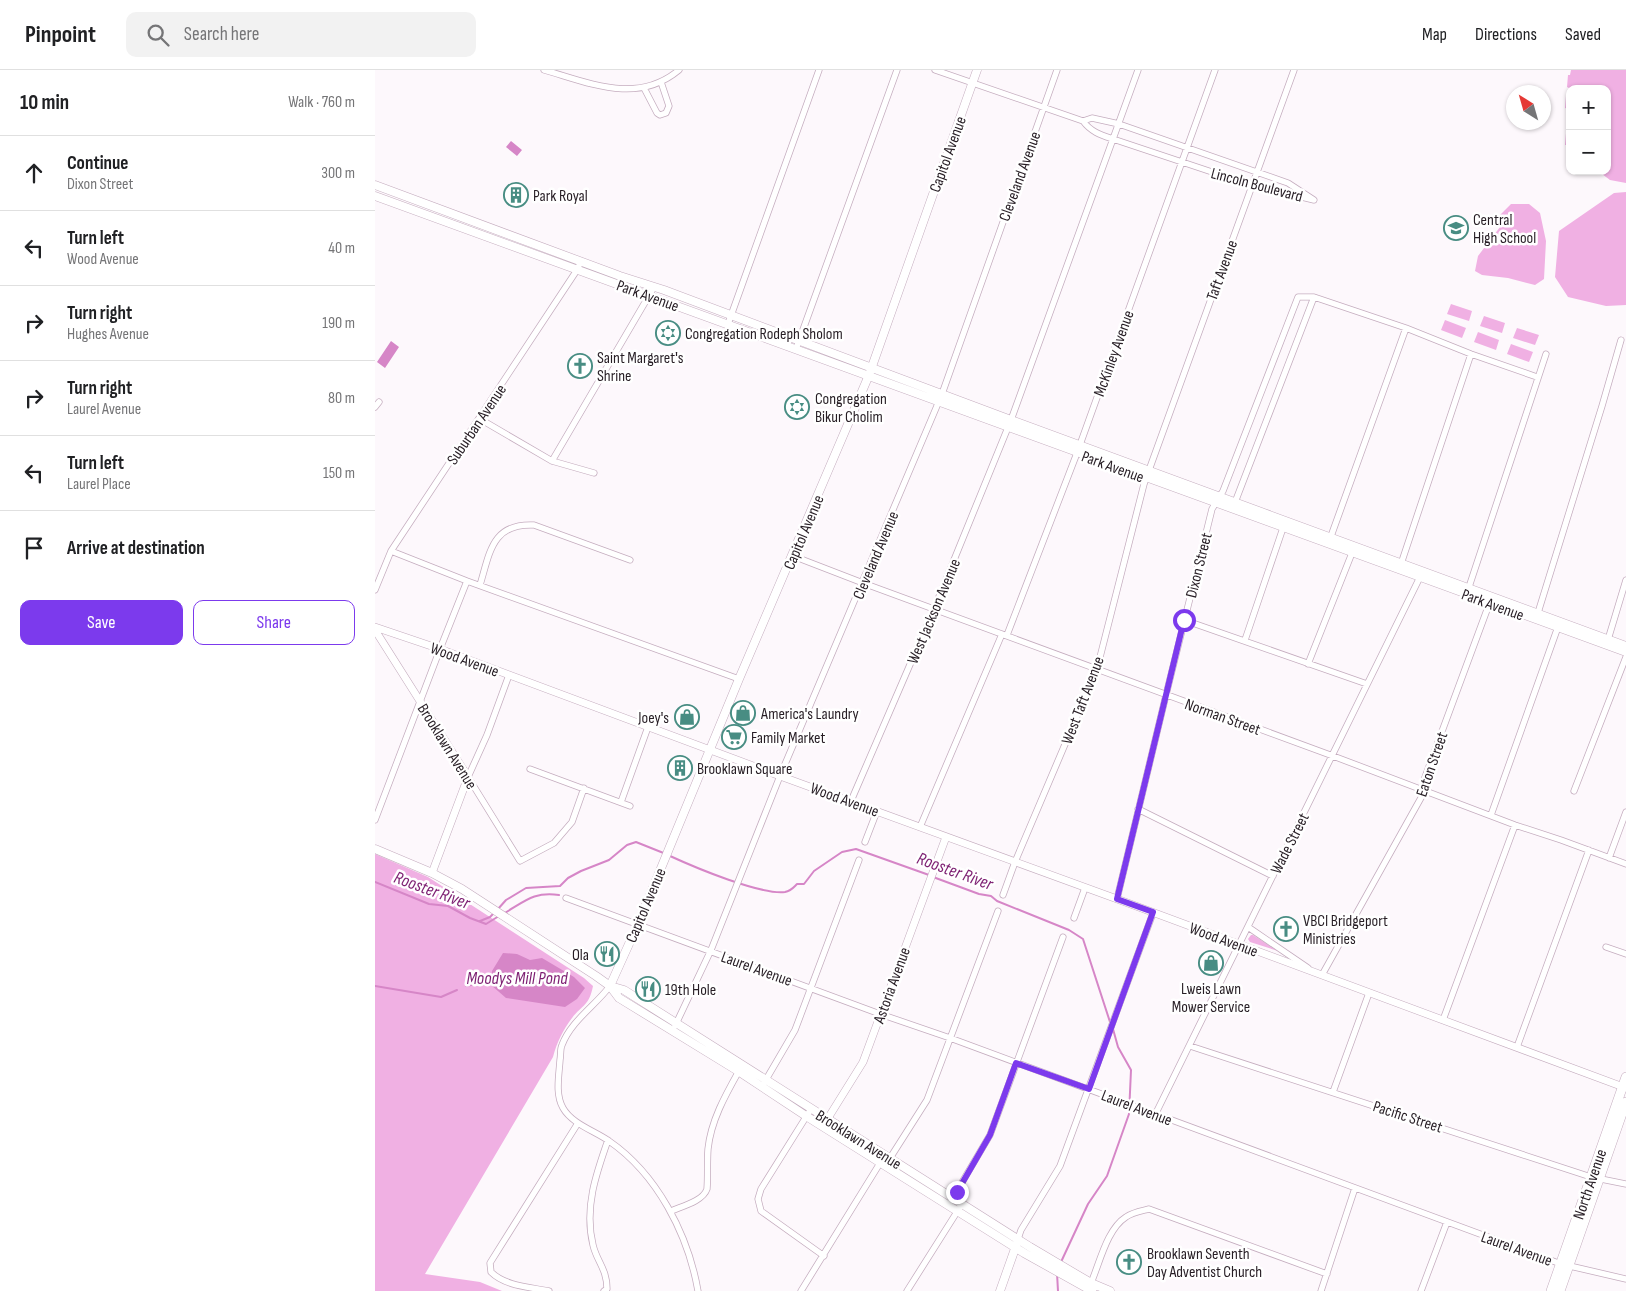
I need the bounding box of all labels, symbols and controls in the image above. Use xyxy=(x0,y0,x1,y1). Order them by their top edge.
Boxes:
search box xyxy=(126,12,476,57)
text: Pinpoint xyxy=(25,20,96,49)
icon: search xyxy=(144,21,172,49)
text: Search here xyxy=(184,23,259,46)
text: Map xyxy=(1422,24,1447,45)
text: Directions xyxy=(1475,24,1537,45)
text: Saved xyxy=(1565,24,1601,45)
north arrow xyxy=(1506,85,1551,130)
map controls xyxy=(1566,85,1611,175)
button: + xyxy=(1566,85,1611,130)
text: 10 min xyxy=(20,90,69,115)
text: Walk · 760 m xyxy=(288,93,355,112)
street label: Capitol Avenue xyxy=(926,114,971,195)
street label: Cleveland Avenue xyxy=(995,129,1045,224)
button: − xyxy=(1566,130,1611,175)
text: Continue xyxy=(67,152,128,175)
icon: ahead xyxy=(20,159,48,187)
text: 300 m xyxy=(321,164,355,183)
street label: Lincoln Boulevard xyxy=(1209,164,1304,207)
text: Dixon Street xyxy=(67,175,133,194)
building icon: Park Royal xyxy=(503,182,529,208)
place label: Park Royal xyxy=(533,187,588,206)
place label: Central High School xyxy=(1473,211,1536,248)
school or university icon: Central High School xyxy=(1443,215,1469,241)
text: Turn left xyxy=(67,227,124,250)
icon: left xyxy=(20,234,48,262)
street label: Taft Avenue xyxy=(1203,238,1242,303)
text: 40 m xyxy=(328,239,355,258)
text: Wood Avenue xyxy=(67,250,139,269)
street label: Park Avenue xyxy=(614,276,681,316)
text: Turn right xyxy=(67,302,132,325)
street label: McKinley Avenue xyxy=(1090,308,1139,399)
icon: right xyxy=(20,309,48,337)
text: 190 m xyxy=(322,314,355,333)
synagogue icon: Congregation Rodeph Sholom xyxy=(655,320,681,346)
text: Hughes Avenue xyxy=(67,325,149,344)
place label: Congregation Rodeph Sholom xyxy=(685,325,843,344)
place label: Saint Margaret's Shrine xyxy=(597,349,684,386)
church icon: Saint Margaret's Shrine xyxy=(567,353,593,379)
text: Turn right xyxy=(67,377,132,400)
street label: Suburban Avenue xyxy=(443,381,511,469)
icon: right xyxy=(20,384,48,412)
text: 80 m xyxy=(328,389,355,408)
place label: Congregation Bikur Cholim xyxy=(815,390,887,427)
synagogue icon: Congregation Bikur Cholim xyxy=(784,394,810,420)
text: Laurel Avenue xyxy=(67,400,141,419)
street label: Park Avenue xyxy=(1079,447,1146,487)
text: Turn left xyxy=(67,452,124,475)
icon: left xyxy=(20,459,48,487)
text: 150 m xyxy=(323,464,355,483)
text: Laurel Place xyxy=(67,475,131,494)
street label: Capitol Avenue xyxy=(780,492,829,573)
street label: Cleveland Avenue xyxy=(849,509,903,603)
street label: Dixon Street xyxy=(1182,531,1217,600)
icon: arrive xyxy=(20,534,48,562)
text: Arrive at destination xyxy=(67,537,205,560)
street label: West Jackson Avenue xyxy=(904,556,965,667)
street label: Park Avenue xyxy=(1459,585,1526,625)
button: Save xyxy=(20,600,183,645)
button: Share xyxy=(193,600,355,645)
route start xyxy=(1173,609,1196,632)
street label: Wood Avenue xyxy=(428,639,501,682)
street label: West Taft Avenue xyxy=(1058,654,1109,747)
street label: Norman Street xyxy=(1182,695,1263,740)
street label: Brooklawn Avenue xyxy=(413,700,481,793)
shop icon: America's Laundry xyxy=(730,700,756,726)
shop icon: Joey's xyxy=(674,704,700,730)
place label: America's Laundry xyxy=(760,705,859,724)
place label: Joey's xyxy=(637,709,669,728)
supermarket icon: Family Market xyxy=(721,724,747,750)
place label: Family Market xyxy=(751,729,825,748)
street label: Eaton Street xyxy=(1413,730,1452,799)
building icon: Brooklawn Square xyxy=(667,755,693,781)
place label: Brooklawn Square xyxy=(697,760,792,779)
street label: Wood Avenue xyxy=(808,779,881,822)
street label: Wade Street xyxy=(1267,810,1314,877)
water label: Rooster River xyxy=(914,848,996,895)
street label: Capitol Avenue xyxy=(622,865,671,946)
water label: Rooster River xyxy=(391,867,473,914)
place label: VBCI Bridgeport Ministries xyxy=(1303,912,1388,949)
church icon: VBCI Bridgeport Ministries xyxy=(1273,916,1299,942)
street label: Wood Avenue xyxy=(1187,919,1260,962)
restaurant icon: Ola xyxy=(594,941,620,967)
street label: Astoria Avenue xyxy=(870,945,915,1027)
place label: Ola xyxy=(572,946,589,965)
street label: Laurel Avenue xyxy=(718,948,795,991)
shop icon: Lweis Lawn Mower Service xyxy=(1198,950,1224,976)
water label: Moodys Mill Pond xyxy=(466,968,568,989)
restaurant icon: 19th Hole xyxy=(635,976,661,1002)
place label: Lweis Lawn Mower Service xyxy=(1172,980,1250,1017)
place label: 19th Hole xyxy=(665,981,716,1000)
street label: Laurel Avenue xyxy=(1098,1086,1174,1131)
street label: Pacific Street xyxy=(1370,1097,1445,1138)
street label: Brooklawn Avenue xyxy=(812,1106,905,1174)
street label: North Avenue xyxy=(1570,1147,1611,1222)
route end xyxy=(946,1181,969,1204)
street label: Laurel Avenue xyxy=(1478,1228,1555,1271)
place label: Brooklawn Seventh Day Adventist Church xyxy=(1147,1245,1262,1282)
church icon: Brooklawn Seventh Day Adventist Church xyxy=(1116,1249,1142,1275)

